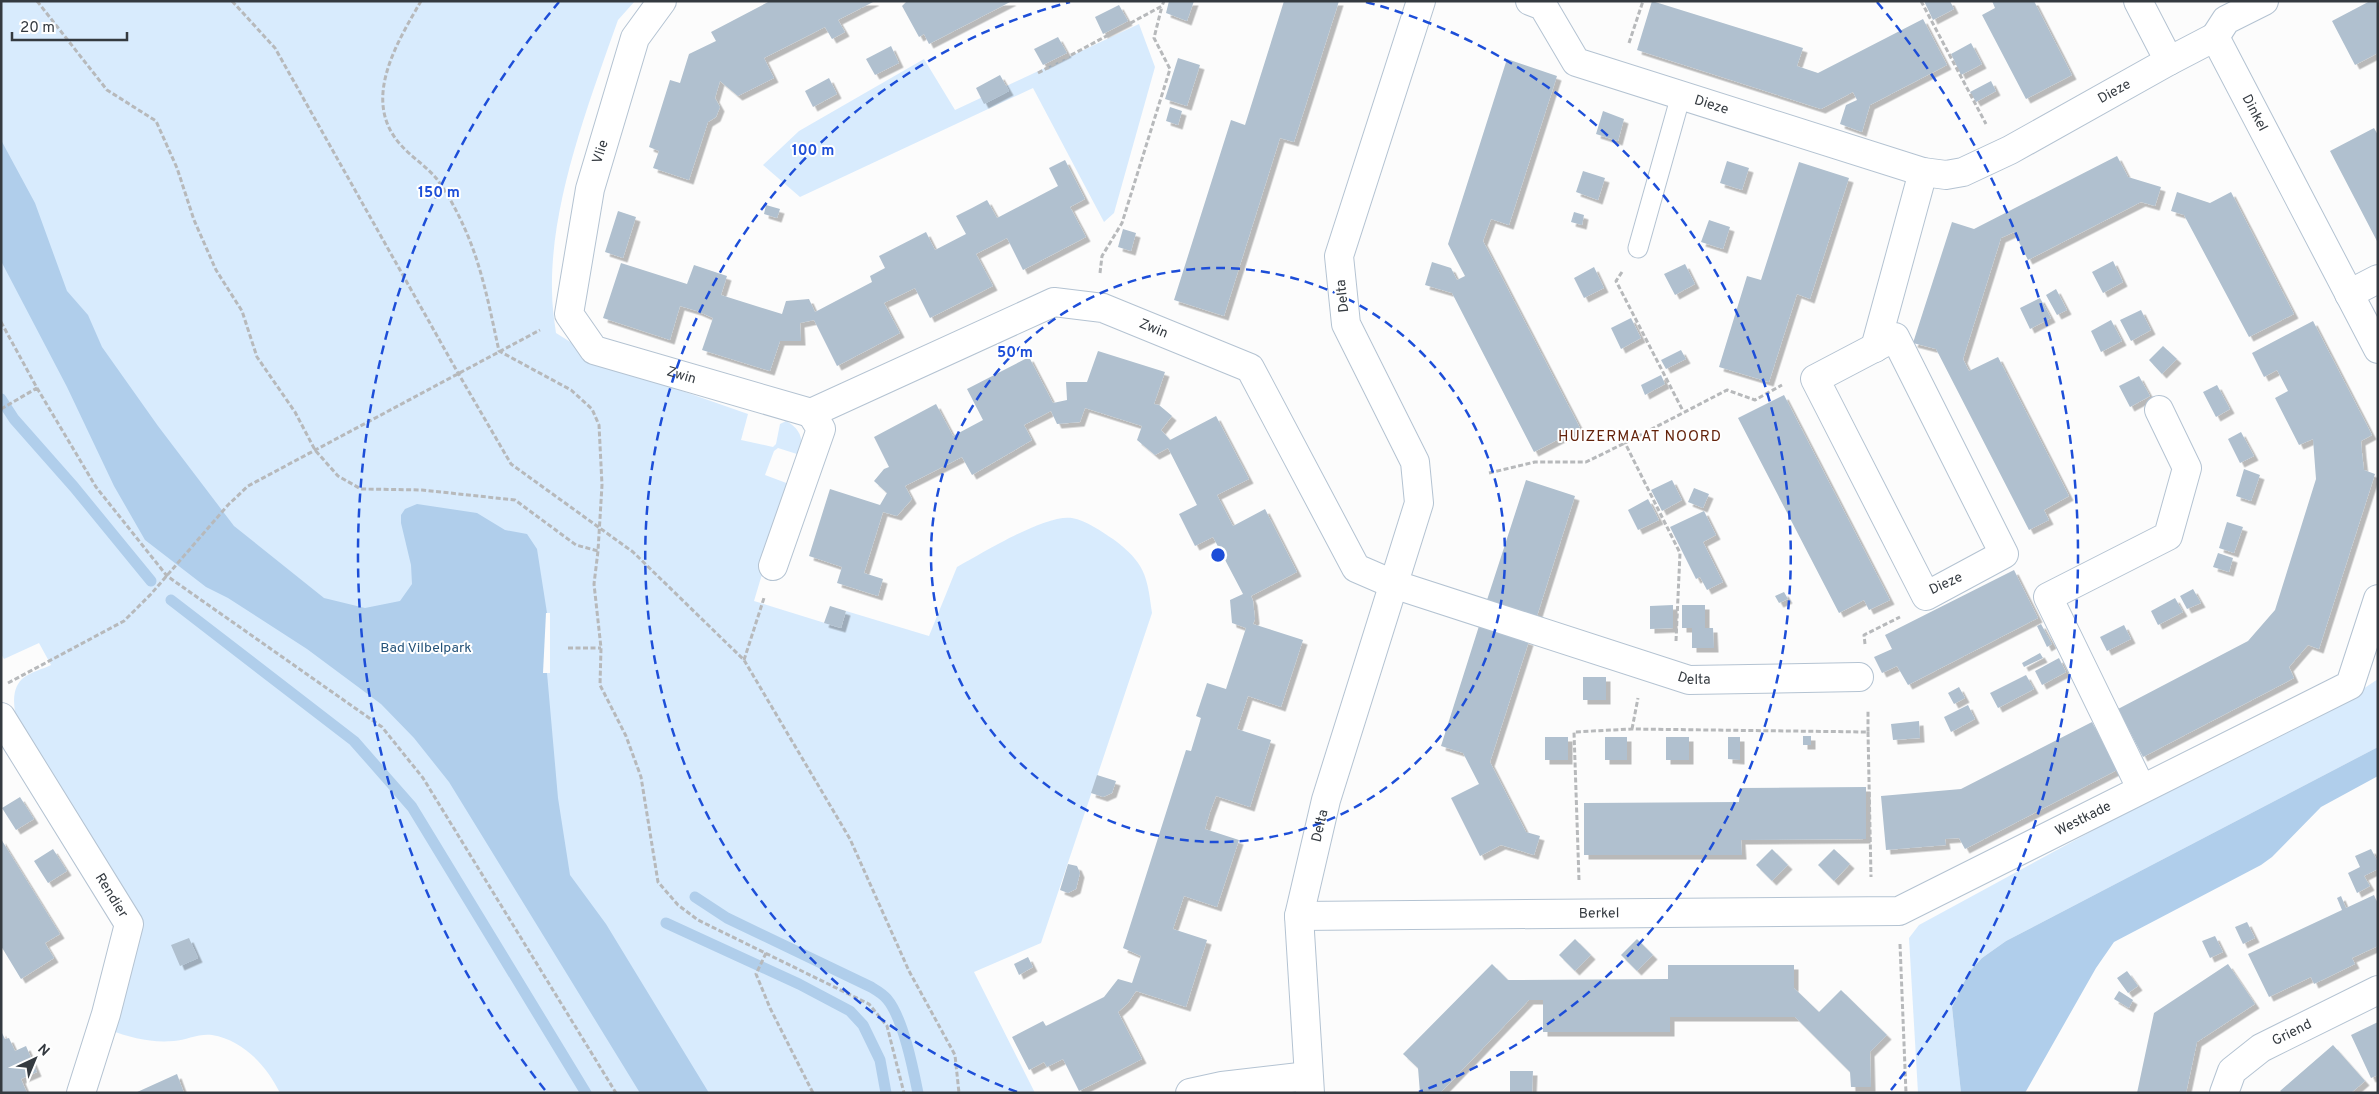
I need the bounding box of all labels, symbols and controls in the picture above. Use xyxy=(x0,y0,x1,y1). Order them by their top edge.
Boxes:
scale bar xyxy=(12,10,128,42)
text: 20 m xyxy=(20,19,55,38)
street label: Dieze xyxy=(2095,76,2134,108)
street label: Dieze xyxy=(1692,92,1731,118)
street label: Dinkel xyxy=(2238,92,2271,134)
street label: Vlie xyxy=(589,138,613,166)
text: 100 m xyxy=(792,142,834,161)
text: 150 m xyxy=(418,184,460,203)
street label: Delta xyxy=(1333,279,1353,313)
street label: Zwin xyxy=(1137,315,1171,342)
text: 50 m xyxy=(997,344,1033,363)
street label: Zwin xyxy=(665,363,698,388)
district label: HUIZERMAAT NOORD xyxy=(1558,428,1722,447)
centre of rings xyxy=(1209,546,1227,564)
street label: Dieze xyxy=(1927,569,1965,599)
park label: Bad Vilbelpark xyxy=(380,640,472,657)
street label: Delta xyxy=(1675,668,1711,689)
street label: Westkade xyxy=(2052,798,2114,840)
street label: Delta xyxy=(1308,808,1332,844)
street label: Rendier xyxy=(91,870,132,922)
street label: Berkel xyxy=(1579,905,1619,922)
street label: Griend xyxy=(2269,1016,2315,1050)
north arrow xyxy=(10,1034,60,1084)
text: N xyxy=(33,1041,53,1060)

